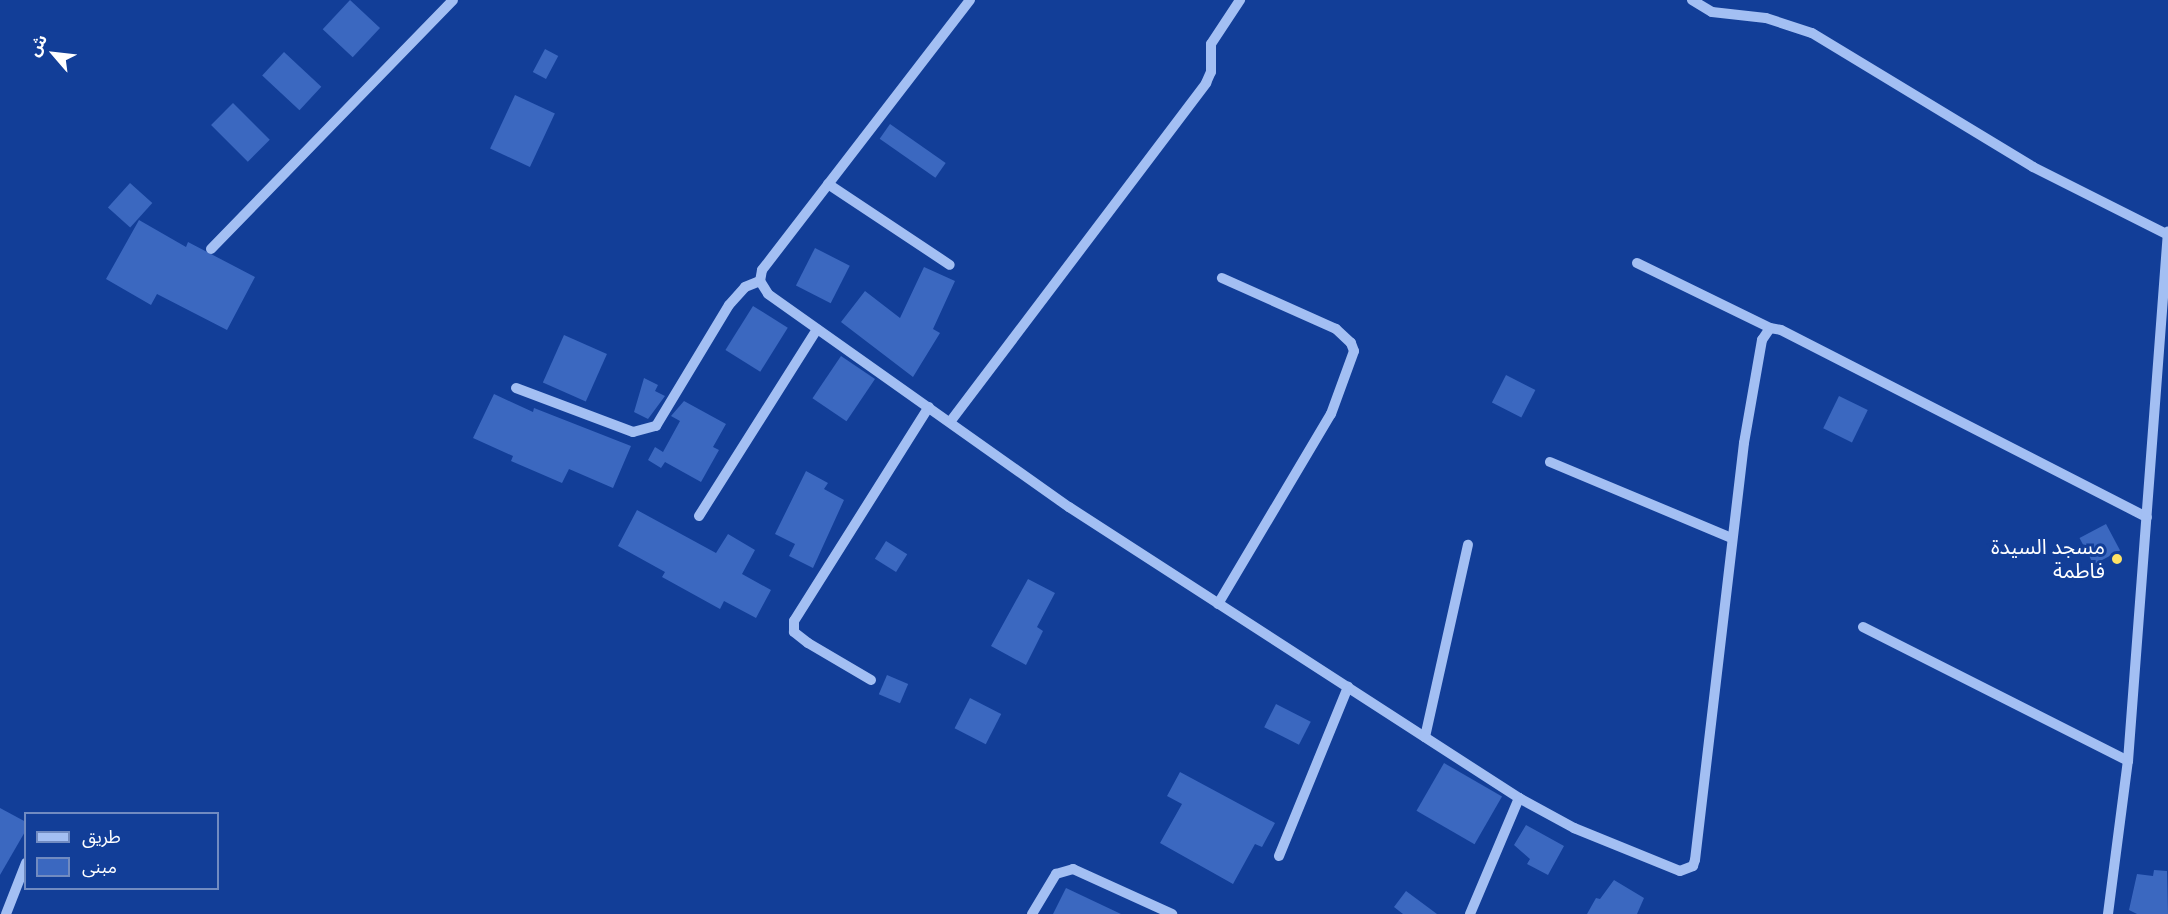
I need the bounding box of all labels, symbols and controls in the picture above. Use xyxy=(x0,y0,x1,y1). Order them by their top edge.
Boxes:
north arrow xyxy=(24,24,84,84)
text: ش xyxy=(24,31,51,59)
place label: مسجد السيدة فاطمة xyxy=(1991,534,2105,584)
marker: مسجد السيدة فاطمة xyxy=(2110,552,2124,566)
legend xyxy=(24,812,219,890)
text: طريق xyxy=(82,826,121,847)
text: مبنى xyxy=(82,856,117,877)

